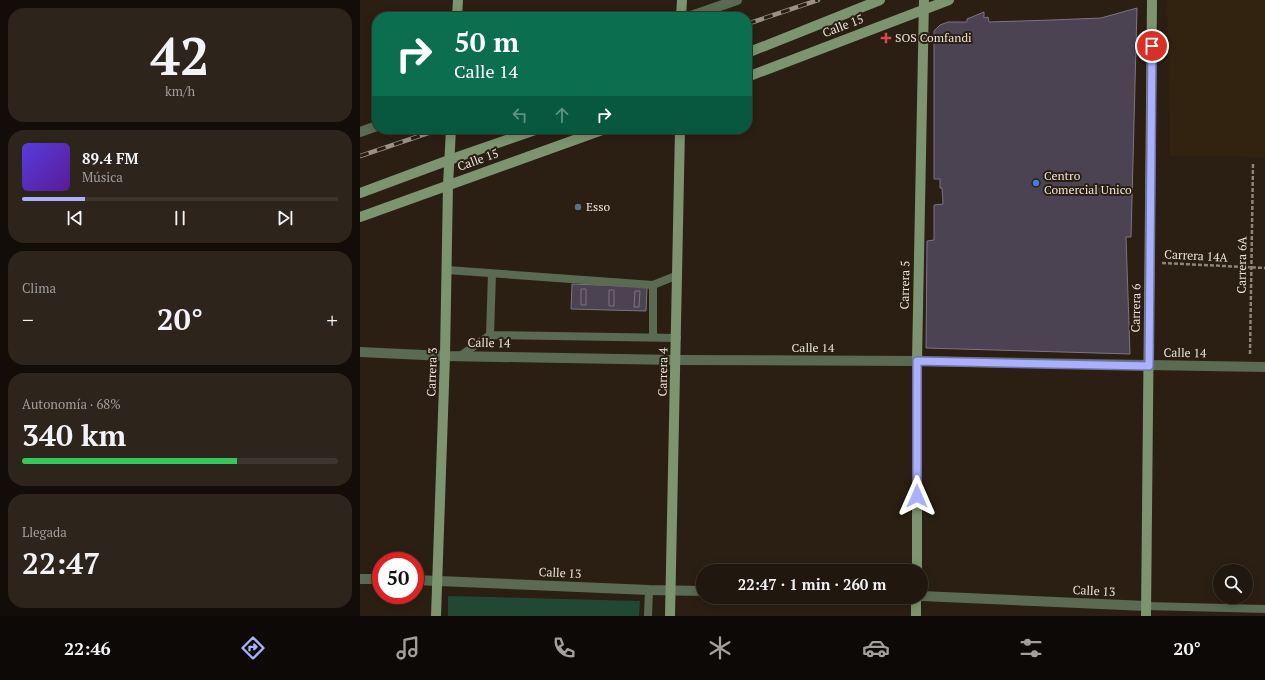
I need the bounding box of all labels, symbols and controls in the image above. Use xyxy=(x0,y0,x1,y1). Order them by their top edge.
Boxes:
street label: Calle 15 xyxy=(820,11,865,40)
text: 42 xyxy=(151,21,209,90)
text: 50 m xyxy=(454,23,519,60)
icon: right xyxy=(388,28,440,80)
pin xyxy=(1135,29,1169,63)
place label: SOS Comfandi xyxy=(895,30,972,45)
marker: SOS Comfandi xyxy=(880,32,892,44)
icon: arrive xyxy=(1141,35,1163,57)
text: Calle 14 xyxy=(454,59,518,83)
text: km/h xyxy=(165,82,195,100)
icon: left xyxy=(509,104,531,126)
icon: ahead xyxy=(551,104,573,126)
icon: right xyxy=(593,104,615,126)
street label: Calle 15 xyxy=(455,145,500,174)
text: 89.4 FM xyxy=(82,148,139,168)
text: Música xyxy=(82,168,123,186)
place label: Centro Comercial Unico xyxy=(1044,168,1132,197)
marker: Centro Comercial Unico xyxy=(1031,178,1041,188)
place label: Esso xyxy=(586,199,610,214)
marker: Esso xyxy=(573,202,583,212)
icon: previous xyxy=(64,207,86,229)
icon: pause xyxy=(169,207,191,229)
icon: next xyxy=(274,207,296,229)
street label: Carrera 6A xyxy=(1234,235,1250,294)
street label: Carrera 14A xyxy=(1164,246,1229,265)
street label: Carrera 5 xyxy=(897,260,912,310)
text: Clima xyxy=(22,279,56,297)
street label: Carrera 6 xyxy=(1128,283,1143,333)
text: 20° xyxy=(157,299,203,339)
text: − xyxy=(22,305,34,334)
text: + xyxy=(326,305,338,334)
street label: Calle 14 xyxy=(467,335,511,350)
street label: Calle 14 xyxy=(792,340,835,355)
street label: Calle 14 xyxy=(1163,345,1207,360)
street label: Carrera 3 xyxy=(423,347,440,397)
street label: Carrera 4 xyxy=(655,347,670,397)
text: Autonomía · 68% xyxy=(22,395,121,413)
text: 340 km xyxy=(22,415,126,455)
position arrow xyxy=(896,475,938,517)
text: Llegada xyxy=(22,523,67,541)
text: 22:47 xyxy=(22,543,100,583)
speed limit sign: 50 xyxy=(372,552,424,604)
street label: Calle 13 xyxy=(538,564,582,581)
map controls xyxy=(1213,564,1253,604)
button: search xyxy=(1213,564,1253,604)
text: 22:47 · 1 min · 260 m xyxy=(738,574,886,594)
street label: Calle 13 xyxy=(1072,582,1116,599)
icon: directions xyxy=(239,634,267,662)
icon: music xyxy=(394,634,422,662)
icon: phone xyxy=(550,634,578,662)
icon: climate xyxy=(706,634,734,662)
icon: car xyxy=(862,634,890,662)
icon: filters xyxy=(1017,634,1045,662)
text: 22:46 xyxy=(64,636,111,660)
text: 20° xyxy=(1173,636,1201,660)

